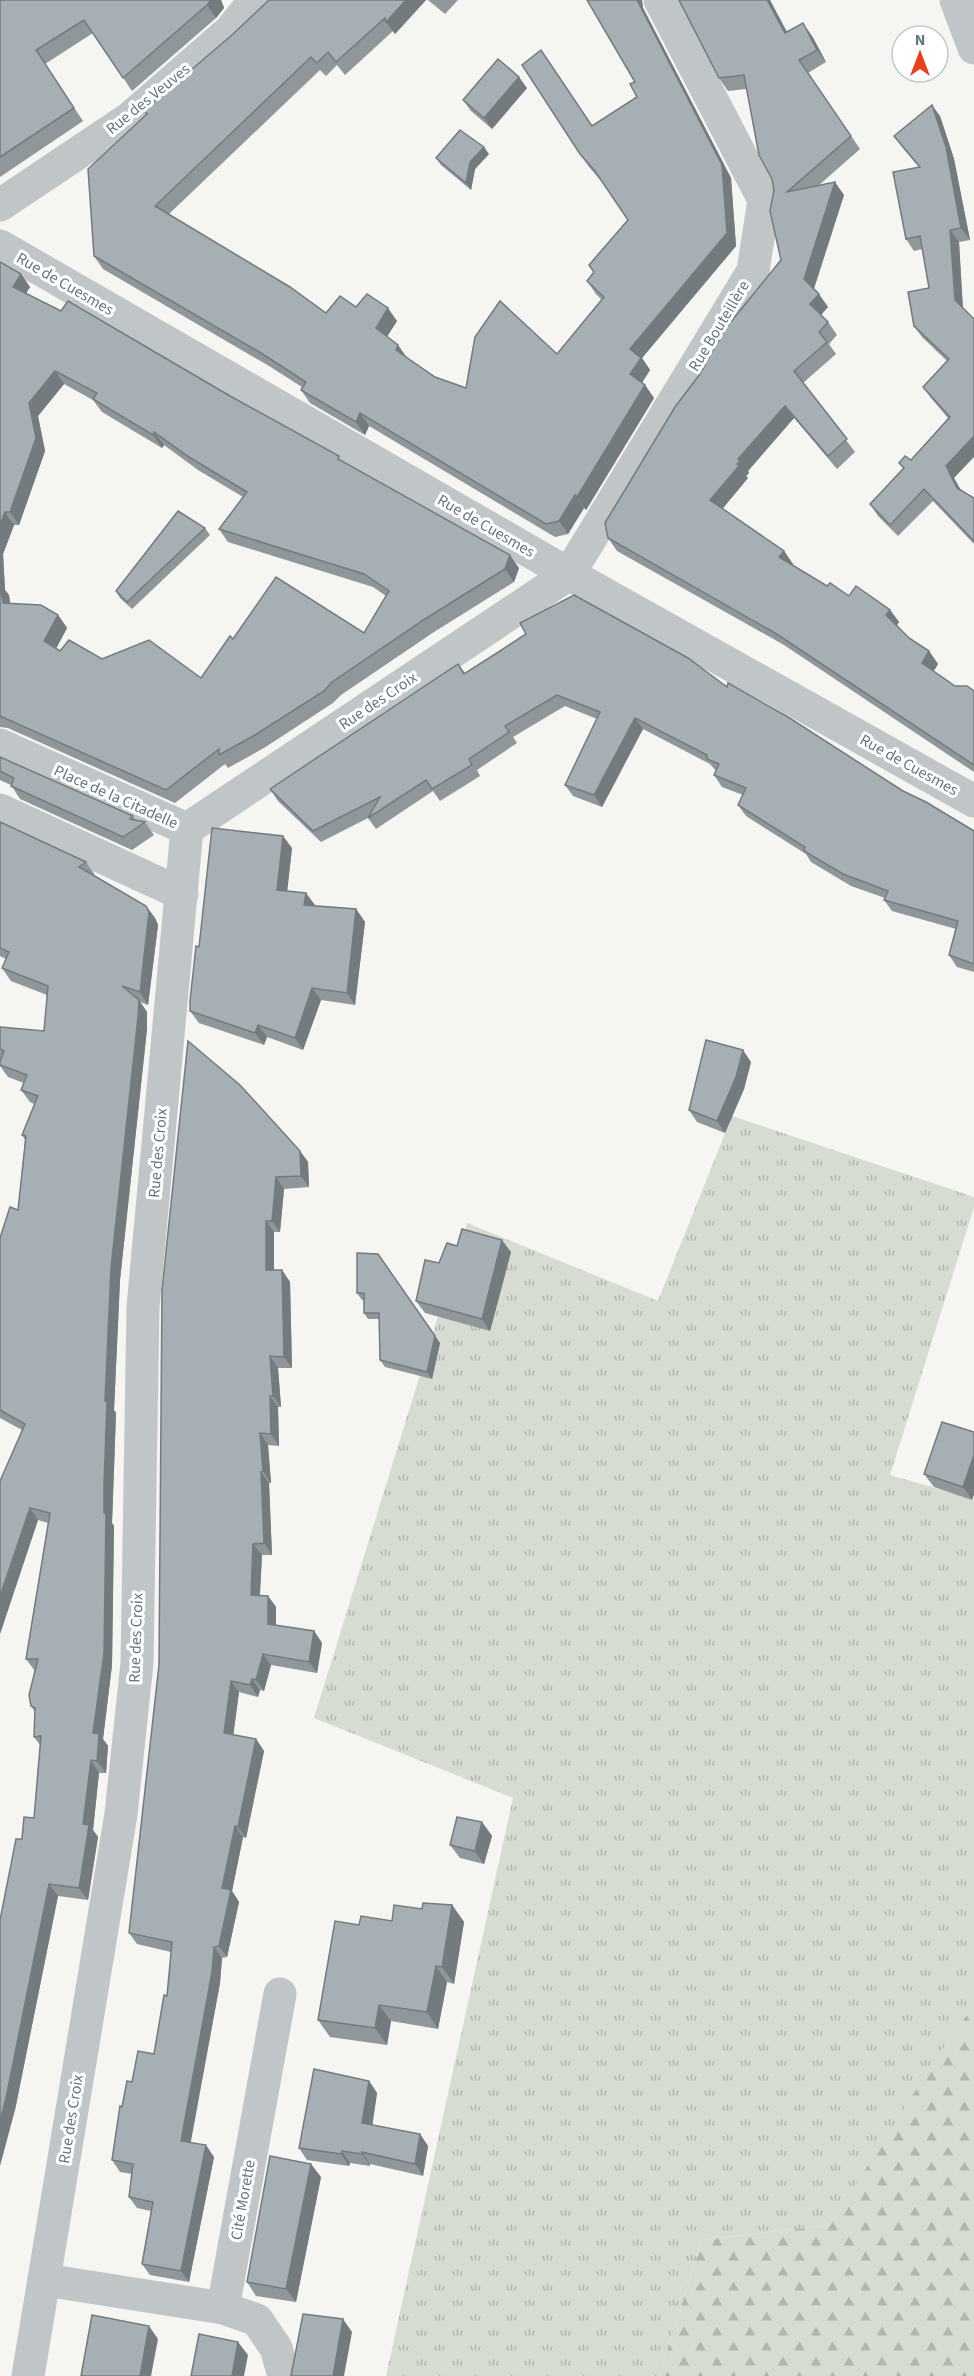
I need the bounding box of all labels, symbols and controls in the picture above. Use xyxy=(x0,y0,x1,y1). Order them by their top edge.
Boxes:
north arrow xyxy=(890,24,950,84)
text: N xyxy=(915,29,925,51)
street label: Rue des Veuves xyxy=(101,58,195,140)
street label: Rue de Cuesmes xyxy=(12,247,118,321)
street label: Rue Bouteillère xyxy=(683,276,755,375)
street label: Rue de Cuesmes xyxy=(433,489,539,563)
street label: Rue des Croix xyxy=(335,667,421,735)
street label: Rue de Cuesmes xyxy=(856,729,962,801)
street label: Place de la Citadelle xyxy=(50,760,182,834)
street label: Rue des Croix xyxy=(143,1107,173,1199)
street label: Rue des Croix xyxy=(123,1593,149,1683)
street label: Rue des Croix xyxy=(53,2073,89,2165)
street label: Cité Morette xyxy=(225,2158,261,2242)

